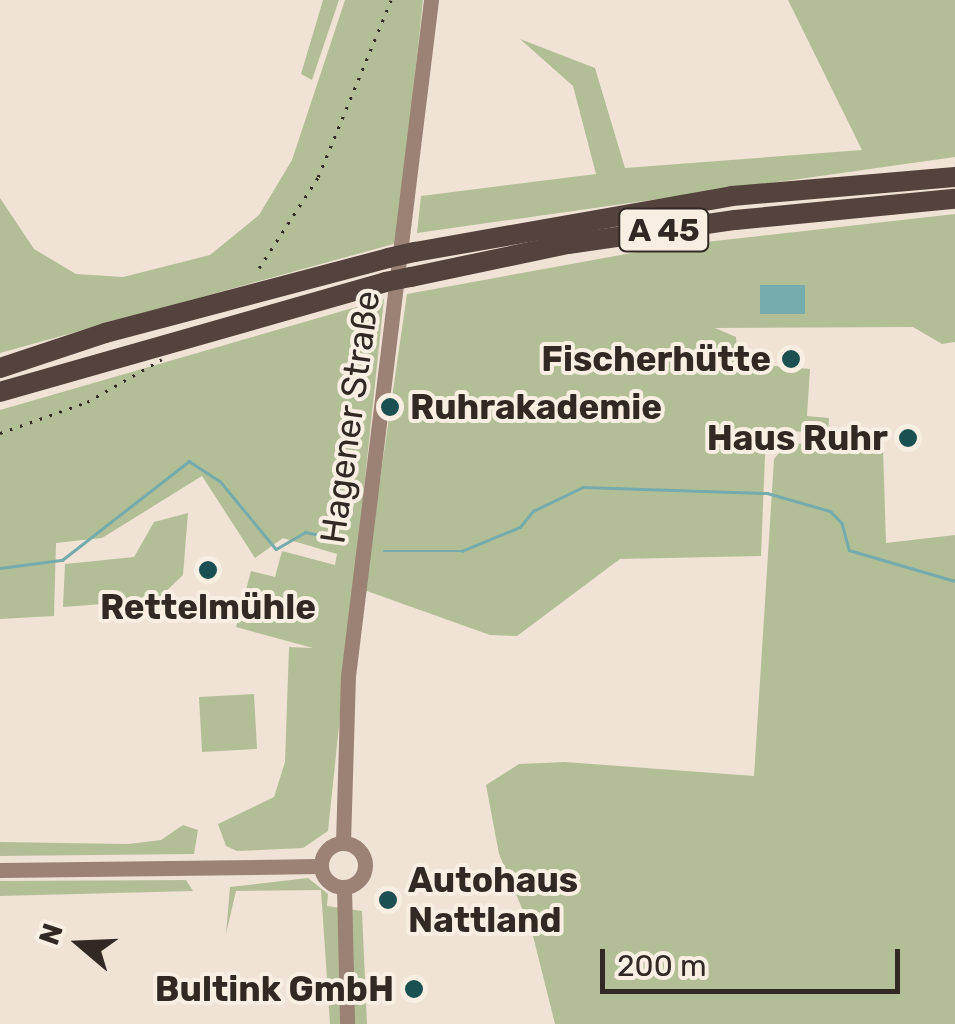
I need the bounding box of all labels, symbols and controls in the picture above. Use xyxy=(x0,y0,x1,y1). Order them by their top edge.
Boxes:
road number: A 45 xyxy=(616,203,712,257)
street label: Hagener Straße xyxy=(311,288,389,546)
place label: Fischerhütte xyxy=(541,338,771,380)
marker: Fischerhütte xyxy=(780,348,802,370)
place label: Ruhrakademie xyxy=(410,386,662,428)
marker: Ruhrakademie xyxy=(379,396,401,418)
place label: Haus Ruhr xyxy=(707,417,888,459)
marker: Haus Ruhr xyxy=(897,427,919,449)
marker: Rettelmühle xyxy=(197,559,219,581)
place label: Rettelmühle xyxy=(100,586,316,628)
place label: Autohaus Nattland xyxy=(408,859,578,941)
marker: Autohaus Nattland xyxy=(377,889,399,911)
north arrow xyxy=(30,894,130,994)
text: N xyxy=(32,919,70,949)
scale bar xyxy=(605,929,905,991)
text: 200 m xyxy=(617,948,707,984)
place label: Bultink GmbH xyxy=(155,968,394,1010)
marker: Bultink GmbH xyxy=(403,978,425,1000)

